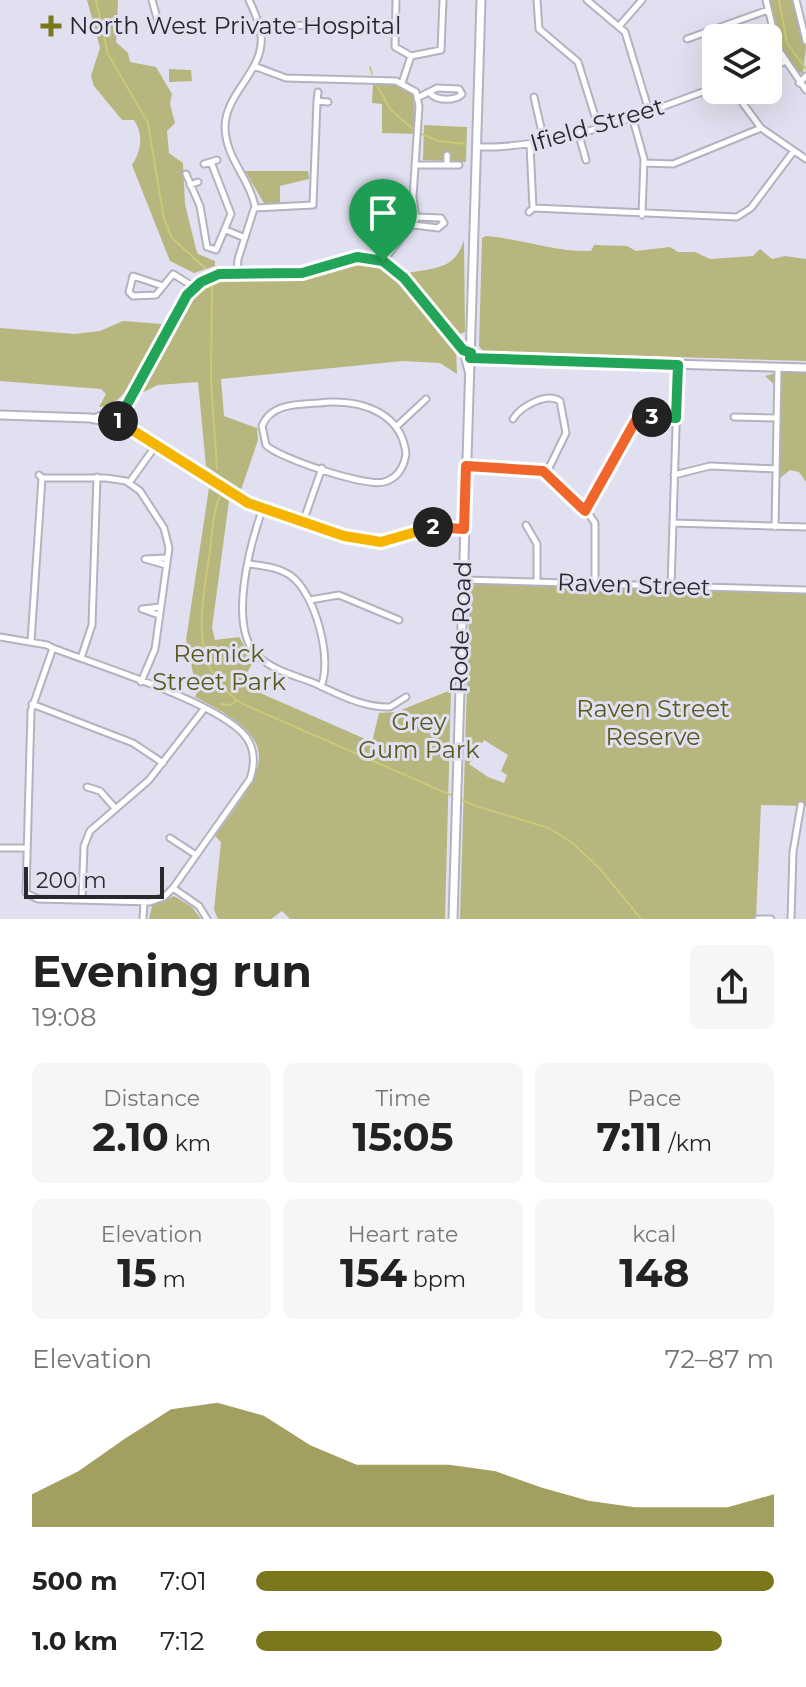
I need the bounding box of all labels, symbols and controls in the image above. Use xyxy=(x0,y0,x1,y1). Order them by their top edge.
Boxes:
place label: North West Private Hospital xyxy=(69,11,401,40)
marker: North West Private Hospital xyxy=(40,15,62,37)
map controls xyxy=(702,24,782,104)
button: layers xyxy=(702,24,782,104)
street label: Ifield Street xyxy=(527,92,667,157)
pin xyxy=(349,179,417,261)
icon: arrive xyxy=(361,191,405,235)
pin: 3 xyxy=(632,397,672,437)
pin: 1 xyxy=(98,401,138,441)
text: 3 xyxy=(645,403,659,430)
text: 1 xyxy=(114,407,122,434)
pin: 2 xyxy=(413,507,453,547)
text: 2 xyxy=(427,513,439,540)
street label: Rode Road xyxy=(444,560,477,694)
street label: Raven Street xyxy=(557,567,711,602)
park label: Remick Street Park xyxy=(152,639,286,696)
park label: Raven Street Reserve xyxy=(576,694,730,751)
park label: Grey Gum Park xyxy=(358,707,480,764)
scale bar xyxy=(24,863,164,899)
text: 200 m xyxy=(36,867,107,894)
text: Evening run xyxy=(32,944,312,998)
button: share xyxy=(690,945,774,1029)
text: 19:08 xyxy=(32,1001,97,1033)
text: Distance xyxy=(103,1085,200,1112)
text: Time xyxy=(375,1085,431,1112)
text: Pace xyxy=(627,1085,681,1112)
text: 2.10 xyxy=(92,1112,169,1161)
text: 15:05 xyxy=(353,1112,453,1161)
text: 7:11 xyxy=(597,1112,662,1161)
text: km xyxy=(169,1130,211,1157)
text: /km xyxy=(662,1130,712,1157)
text: Elevation xyxy=(101,1221,203,1248)
text: Heart rate xyxy=(348,1221,458,1248)
text: kcal xyxy=(632,1221,676,1248)
text: 15 xyxy=(117,1248,157,1297)
text: 154 xyxy=(340,1248,407,1297)
text: 148 xyxy=(619,1248,689,1297)
text: m xyxy=(157,1266,186,1293)
text: bpm xyxy=(407,1266,466,1293)
text: Elevation xyxy=(32,1343,152,1375)
text: 72–87 m xyxy=(665,1343,774,1375)
text: 500 m xyxy=(32,1565,117,1597)
text: 7:01 xyxy=(160,1565,207,1597)
text: 1.0 km xyxy=(32,1625,118,1657)
text: 7:12 xyxy=(160,1625,204,1657)

